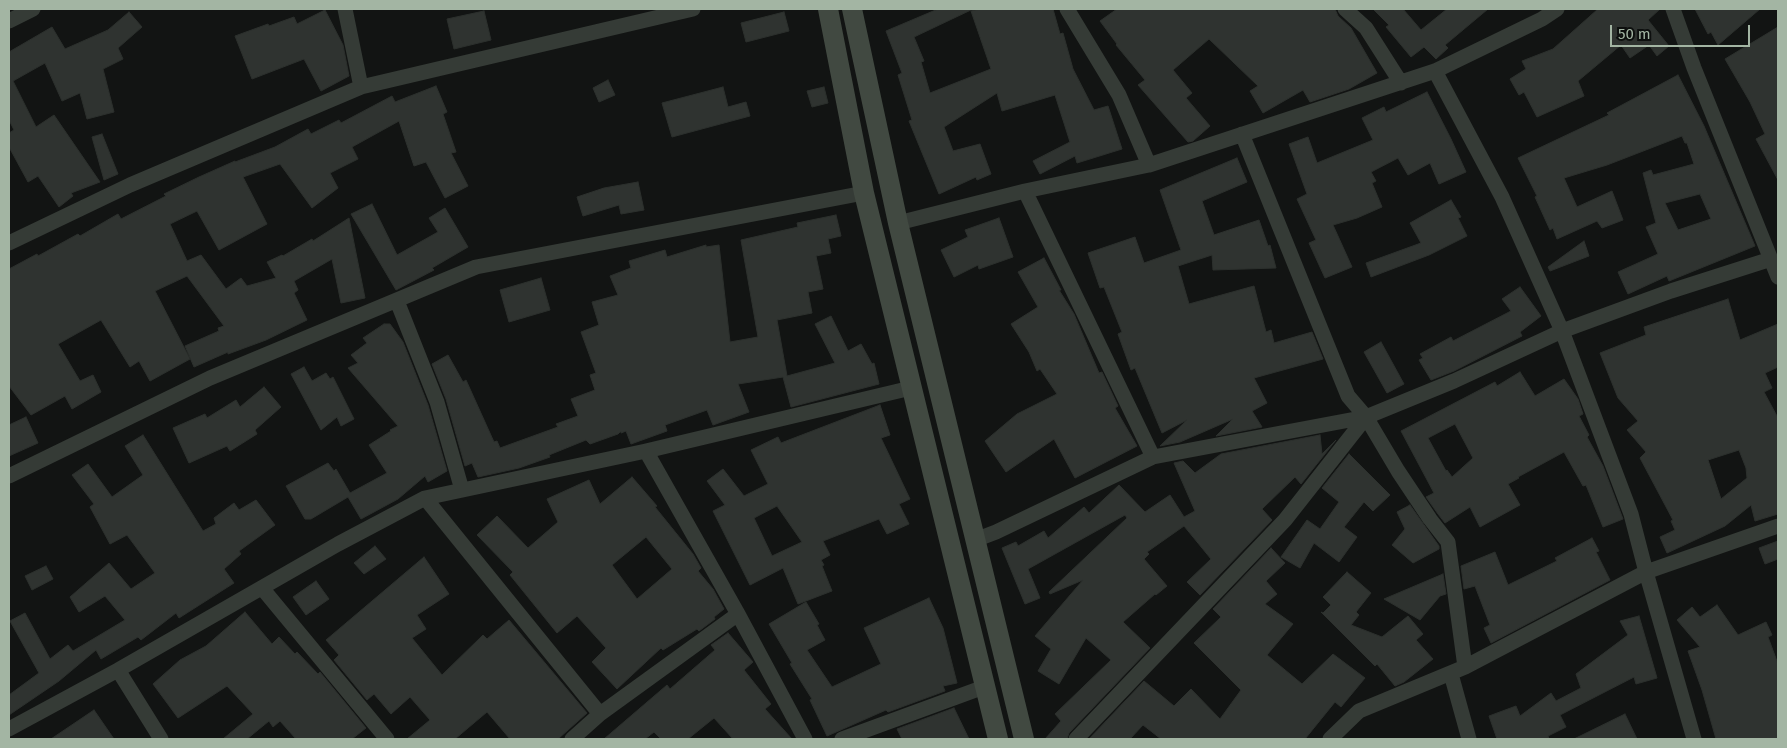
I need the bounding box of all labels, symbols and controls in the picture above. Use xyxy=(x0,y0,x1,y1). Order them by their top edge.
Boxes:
scale bar xyxy=(1612,15,1752,47)
text: 50 m xyxy=(1618,25,1651,43)

